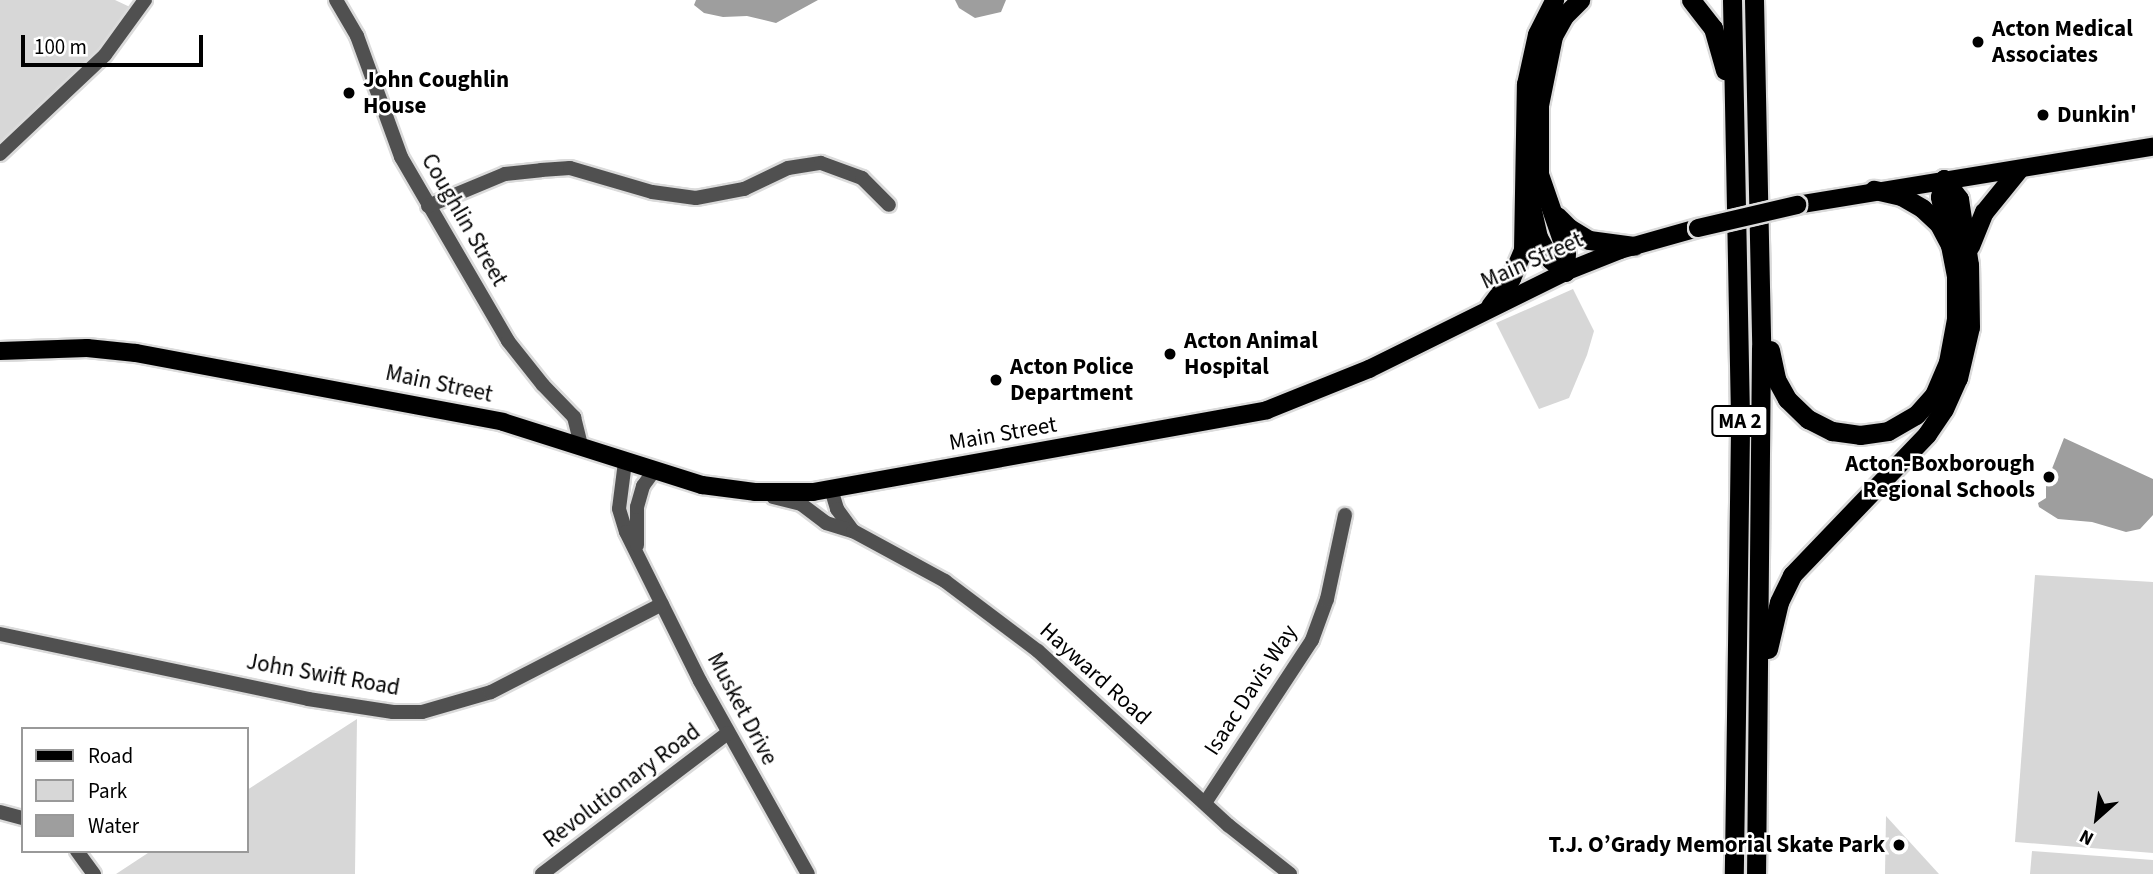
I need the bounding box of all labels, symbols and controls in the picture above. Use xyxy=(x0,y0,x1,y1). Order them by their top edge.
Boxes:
place label: Acton Medical Associates xyxy=(1992,15,2133,69)
scale bar xyxy=(24,21,206,65)
text: 100 m xyxy=(34,32,87,62)
marker: Acton Medical Associates xyxy=(1970,34,1986,50)
place label: John Coughlin House xyxy=(363,66,509,120)
marker: John Coughlin House xyxy=(341,85,357,101)
place label: Dunkin' xyxy=(2057,101,2137,129)
marker: Dunkin' xyxy=(2035,107,2051,123)
street label: Coughlin Street xyxy=(415,149,513,291)
street label: Main Street xyxy=(1477,226,1587,296)
place label: Acton Animal Hospital xyxy=(1184,327,1318,381)
marker: Acton Animal Hospital xyxy=(1162,346,1178,362)
place label: Acton Police Department xyxy=(1010,353,1134,407)
street label: Main Street xyxy=(383,359,495,409)
marker: Acton Police Department xyxy=(988,372,1004,388)
road number: MA 2 xyxy=(1710,404,1770,438)
street label: Main Street xyxy=(947,411,1059,457)
place label: Acton-Boxborough Regional Schools xyxy=(1845,450,2035,504)
marker: Acton-Boxborough Regional Schools xyxy=(2041,469,2057,485)
street label: Hayward Road xyxy=(1034,617,1156,731)
street label: Isaac Davis Way xyxy=(1198,619,1304,761)
street label: John Swift Road xyxy=(244,648,402,702)
street label: Musket Drive xyxy=(701,648,783,770)
street label: Revolutionary Road xyxy=(538,718,706,854)
legend xyxy=(21,727,248,853)
text: Road xyxy=(88,741,133,771)
text: Park xyxy=(88,776,127,806)
north arrow xyxy=(2062,783,2132,853)
text: Water xyxy=(88,811,139,841)
text: N xyxy=(2075,822,2099,852)
place label: T.J. O’Grady Memorial Skate Park xyxy=(1548,831,1885,859)
marker: T.J. O’Grady Memorial Skate Park xyxy=(1891,837,1907,853)

